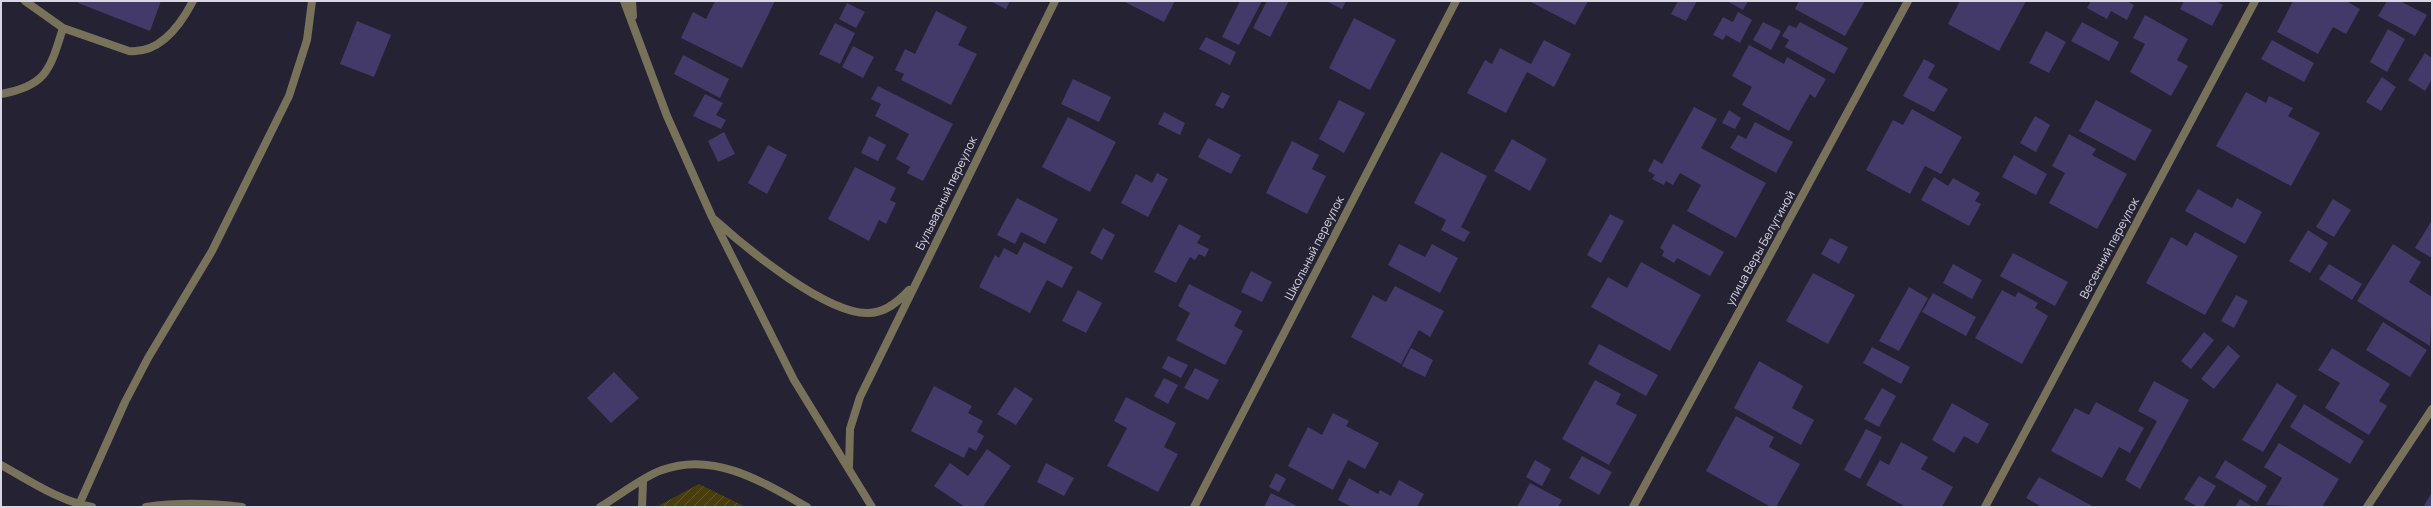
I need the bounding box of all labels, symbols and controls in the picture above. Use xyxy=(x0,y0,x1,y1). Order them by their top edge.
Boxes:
street label: Бульварный переулок xyxy=(911,132,981,253)
street label: улица Веры Белугиной xyxy=(1721,187,1799,309)
street label: Школьный переулок xyxy=(1280,192,1348,303)
street label: Весенний переулок xyxy=(2075,194,2143,302)

